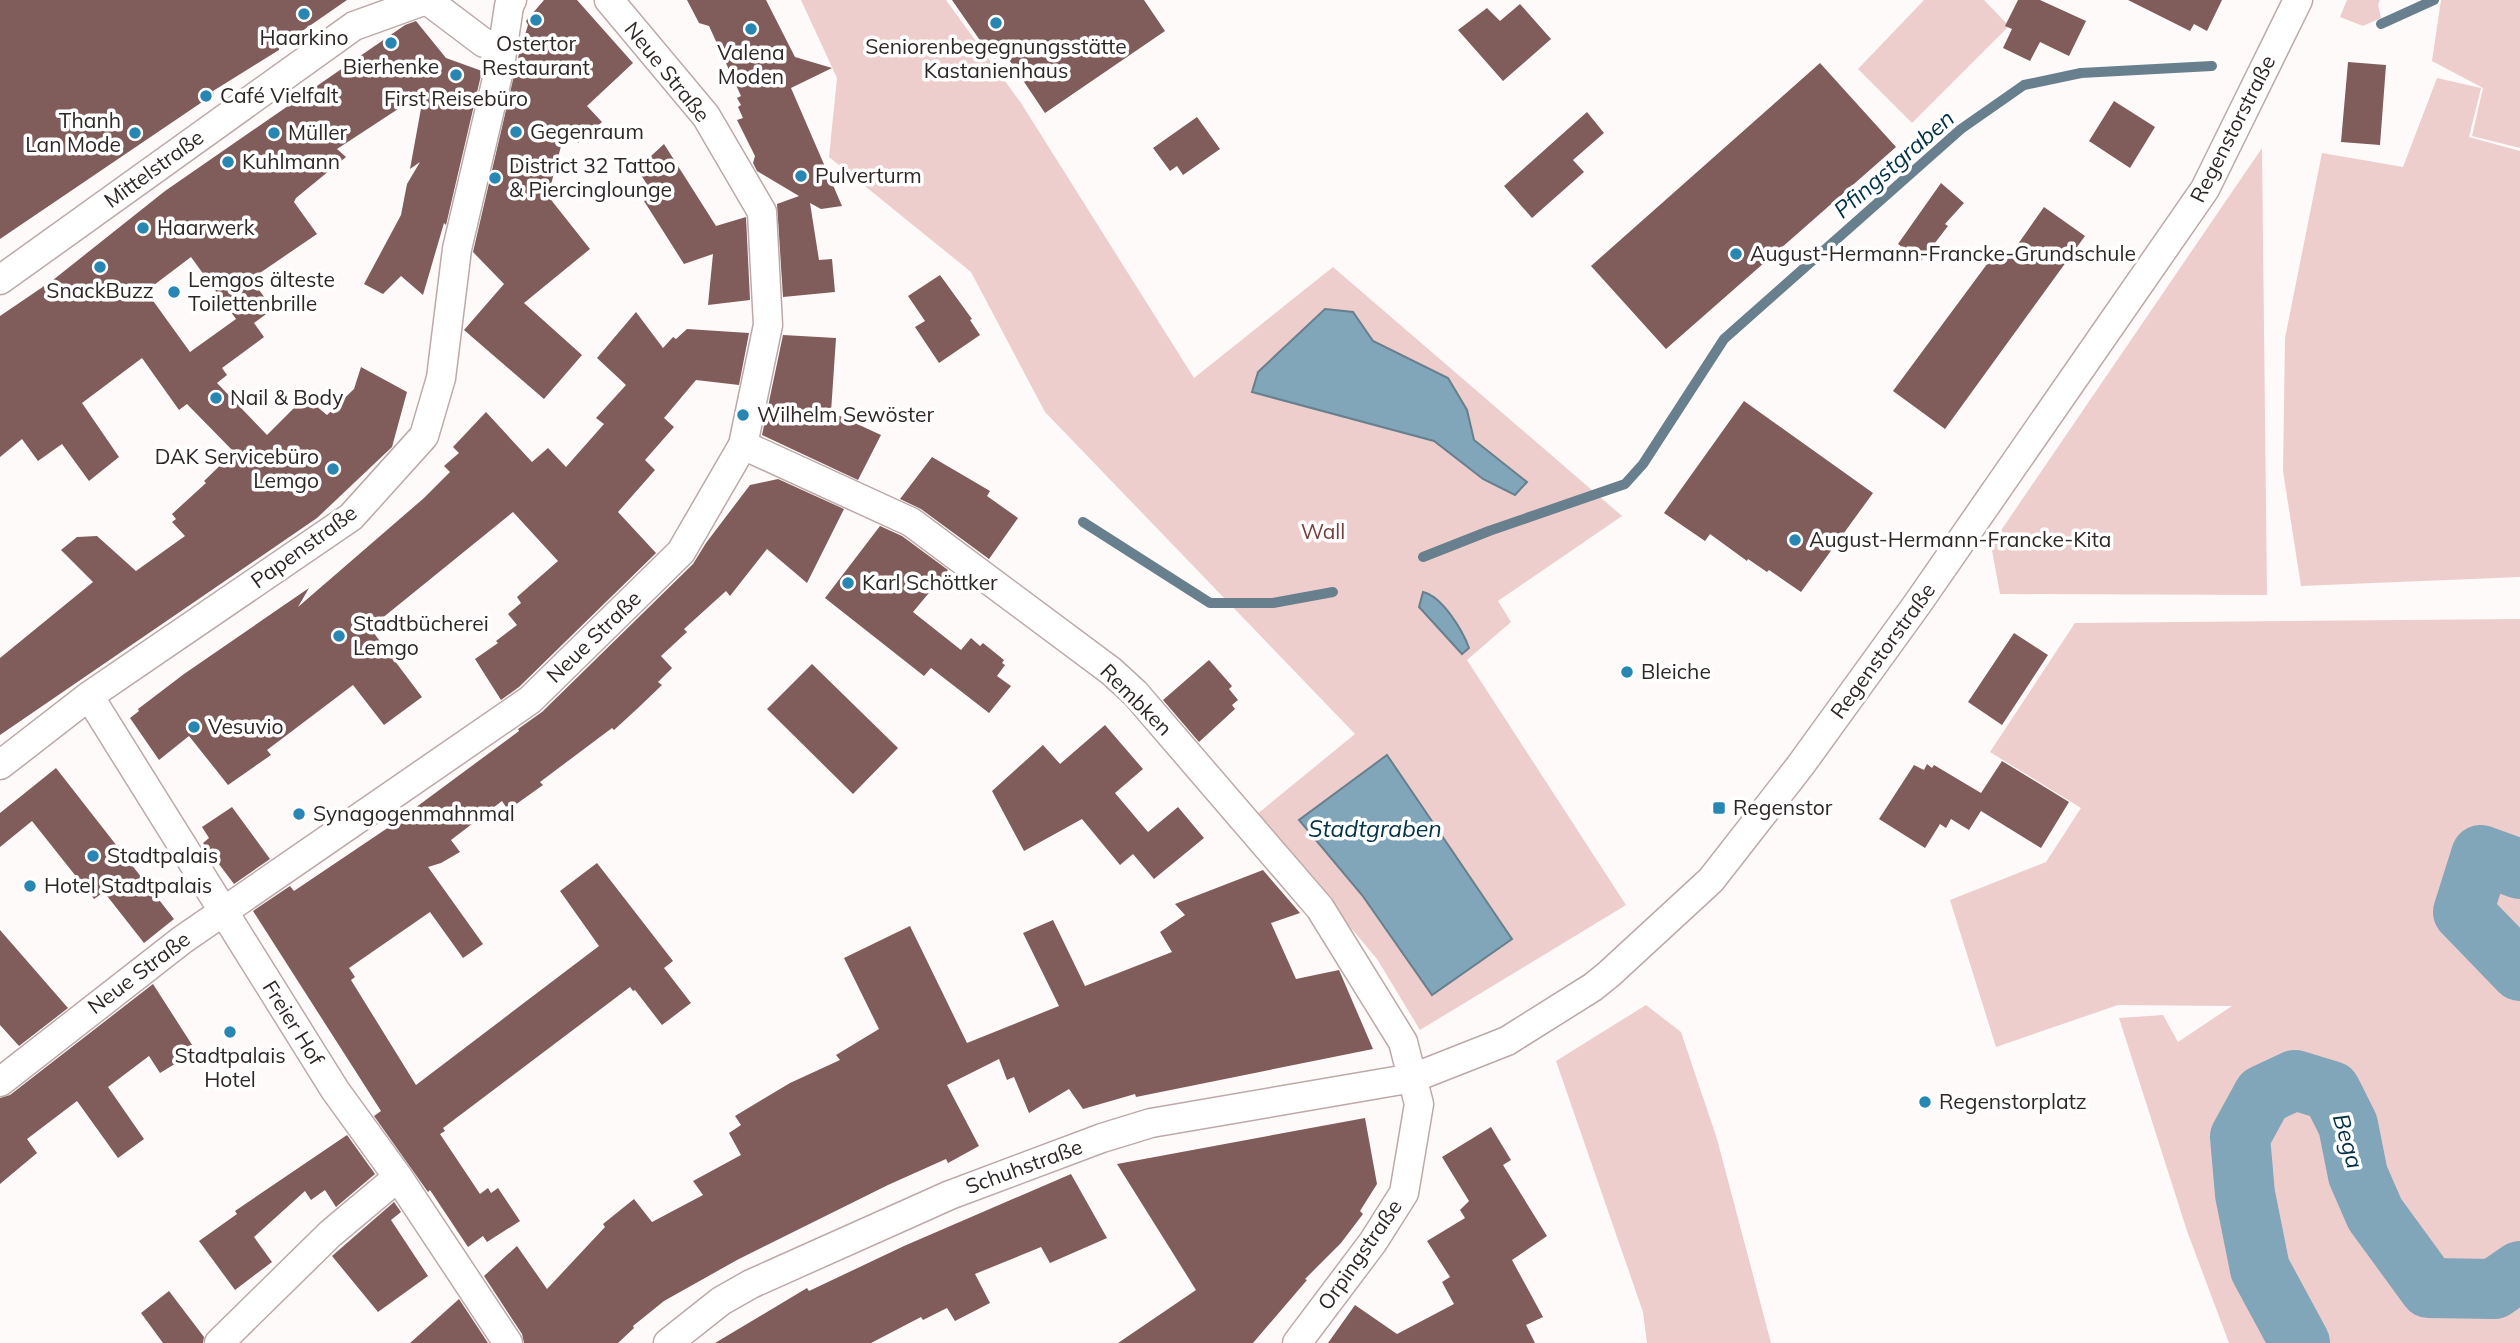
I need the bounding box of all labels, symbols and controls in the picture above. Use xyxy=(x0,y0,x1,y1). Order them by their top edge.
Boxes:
marker: Haarkino xyxy=(296,6,312,22)
marker: Ostertor Restaurant xyxy=(528,12,544,28)
marker: Seniorenbegegnungsstätte Kastanienhaus xyxy=(988,15,1004,31)
street label: Neue Straße xyxy=(619,16,716,127)
marker: Valena Moden xyxy=(743,21,759,37)
place label: Haarkino xyxy=(259,24,349,50)
place label: Ostertor Restaurant xyxy=(482,30,590,80)
place label: Seniorenbegegnungsstätte Kastanienhaus xyxy=(865,33,1127,83)
marker: Bierhenke xyxy=(383,35,399,51)
place label: Valena Moden xyxy=(717,39,785,89)
street label: Regenstorstraße xyxy=(2184,51,2280,206)
place label: Bierhenke xyxy=(343,53,439,79)
marker: First Reisebüro xyxy=(448,67,464,83)
place label: Café Vielfalt xyxy=(220,82,338,108)
place label: First Reisebüro xyxy=(384,85,528,111)
marker: Café Vielfalt xyxy=(198,88,214,104)
water label: Pfingstgraben xyxy=(1827,103,1960,224)
place label: Thanh Lan Mode xyxy=(25,107,121,157)
place label: Gegenraum xyxy=(530,118,644,144)
place label: Müller xyxy=(288,119,348,145)
street label: Mittelstraße xyxy=(99,123,208,213)
marker: Gegenraum xyxy=(508,124,524,140)
marker: Thanh Lan Mode xyxy=(127,125,143,141)
marker: Müller xyxy=(266,125,282,141)
place label: Kuhlmann xyxy=(242,148,340,174)
place label: District 32 Tattoo & Piercinglounge xyxy=(509,152,676,202)
marker: Kuhlmann xyxy=(220,154,236,170)
place label: Pulverturm xyxy=(815,162,922,188)
marker: Pulverturm xyxy=(793,168,809,184)
marker: District 32 Tattoo & Piercinglounge xyxy=(487,170,503,186)
place label: Haarwerk xyxy=(157,214,255,240)
marker: Haarwerk xyxy=(135,220,151,236)
place label: August-Hermann-Francke-Grundschule xyxy=(1750,240,2136,266)
marker: August-Hermann-Francke-Grundschule xyxy=(1728,246,1744,262)
marker: SnackBuzz xyxy=(92,259,108,275)
place label: Lemgos älteste Toilettenbrille xyxy=(188,266,335,316)
place label: SnackBuzz xyxy=(46,277,154,303)
marker: Lemgos älteste Toilettenbrille xyxy=(166,284,182,300)
place label: Nail & Body xyxy=(230,384,343,410)
marker: Nail & Body xyxy=(208,390,224,406)
place label: Wilhelm Sewöster xyxy=(757,401,934,427)
marker: Wilhelm Sewöster xyxy=(735,407,751,423)
place label: DAK Servicebüro Lemgo xyxy=(155,443,319,493)
marker: DAK Servicebüro Lemgo xyxy=(325,461,341,477)
street label: Papenstraße xyxy=(245,499,361,593)
park label: Wall xyxy=(1301,518,1345,544)
place label: August-Hermann-Francke-Kita xyxy=(1809,526,2111,552)
marker: August-Hermann-Francke-Kita xyxy=(1787,532,1803,548)
place label: Karl Schöttker xyxy=(862,569,998,595)
marker: Karl Schöttker xyxy=(840,575,856,591)
street label: Regenstorstraße xyxy=(1824,577,1940,723)
street label: Neue Straße xyxy=(541,585,646,688)
place label: Stadtbücherei Lemgo xyxy=(353,610,489,660)
marker: Stadtbücherei Lemgo xyxy=(331,628,347,644)
street label: Rembken xyxy=(1095,658,1178,741)
place label: Bleiche xyxy=(1641,658,1711,684)
marker: Bleiche xyxy=(1619,664,1635,680)
place label: Vesuvio xyxy=(208,713,284,739)
marker: Vesuvio xyxy=(186,719,202,735)
place label: Regenstor xyxy=(1733,794,1833,820)
place label: Synagogenmahnmal xyxy=(313,800,515,826)
marker: Regenstor xyxy=(1711,800,1727,816)
marker: Synagogenmahnmal xyxy=(291,806,307,822)
water label: Stadtgraben xyxy=(1308,814,1442,843)
place label: Stadtpalais xyxy=(107,842,218,868)
marker: Stadtpalais xyxy=(85,848,101,864)
place label: Hotel Stadtpalais xyxy=(44,872,212,898)
marker: Hotel Stadtpalais xyxy=(22,878,38,894)
street label: Neue Straße xyxy=(82,925,195,1019)
street label: Freier Hof xyxy=(258,975,331,1070)
marker: Stadtpalais Hotel xyxy=(222,1024,238,1040)
place label: Stadtpalais Hotel xyxy=(174,1042,286,1092)
place label: Regenstorplatz xyxy=(1939,1088,2087,1114)
marker: Regenstorplatz xyxy=(1917,1094,1933,1110)
water label: Bega xyxy=(2327,1110,2370,1172)
street label: Schuhstraße xyxy=(962,1133,1086,1199)
street label: Orpingstraße xyxy=(1312,1194,1407,1315)

